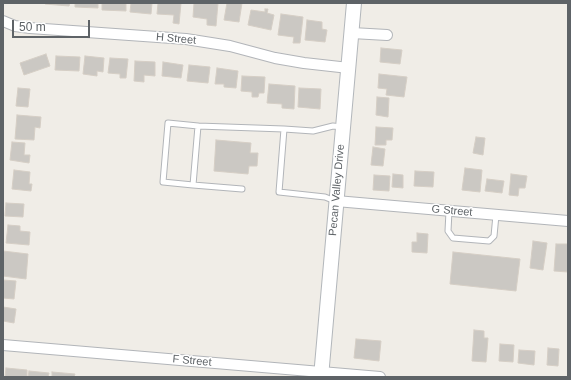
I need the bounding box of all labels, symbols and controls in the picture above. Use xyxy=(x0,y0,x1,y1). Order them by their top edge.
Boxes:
scale bar xyxy=(14,12,92,38)
text: 50 m xyxy=(19,20,46,34)
street label: H Street xyxy=(155,31,197,47)
street label: Pecan Valley Drive xyxy=(326,144,348,236)
street label: G Street xyxy=(431,203,473,219)
street label: F Street xyxy=(172,353,212,369)

